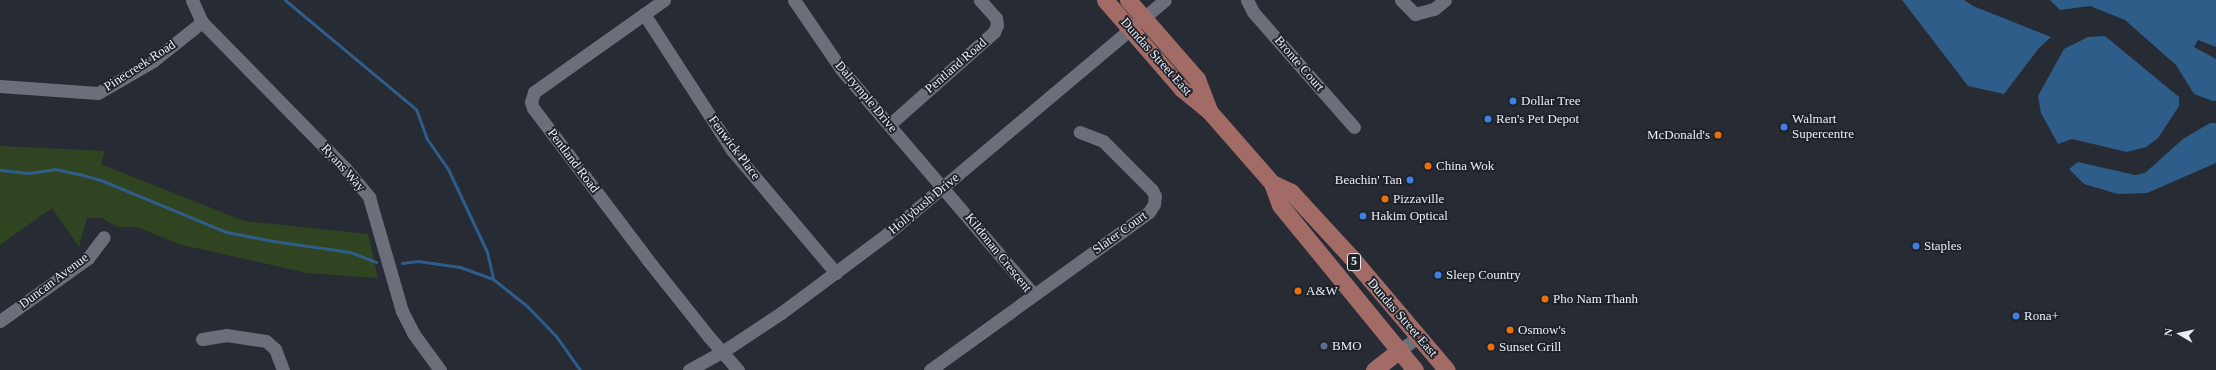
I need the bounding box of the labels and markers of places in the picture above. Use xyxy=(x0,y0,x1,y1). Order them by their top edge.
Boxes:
place label: Dollar Tree xyxy=(1521,93,1581,109)
marker: Dollar Tree xyxy=(1508,96,1518,106)
place label: Ren's Pet Depot xyxy=(1496,111,1579,127)
place label: Walmart Supercentre xyxy=(1792,112,1854,143)
marker: Ren's Pet Depot xyxy=(1483,114,1493,124)
marker: Walmart Supercentre xyxy=(1779,122,1789,132)
place label: McDonald's xyxy=(1647,127,1710,143)
marker: McDonald's xyxy=(1713,130,1723,140)
place label: China Wok xyxy=(1436,158,1495,174)
marker: China Wok xyxy=(1423,161,1433,171)
place label: Beachin' Tan xyxy=(1335,172,1402,188)
marker: Beachin' Tan xyxy=(1405,175,1415,185)
place label: Pizzaville xyxy=(1393,191,1444,207)
marker: Pizzaville xyxy=(1380,194,1390,204)
place label: Hakim Optical xyxy=(1371,208,1448,224)
marker: Hakim Optical xyxy=(1358,211,1368,221)
place label: Staples xyxy=(1924,238,1962,254)
marker: Staples xyxy=(1911,241,1921,251)
place label: Sleep Country xyxy=(1446,267,1521,283)
marker: Sleep Country xyxy=(1433,270,1443,280)
place label: A&W xyxy=(1306,283,1338,299)
marker: A&W xyxy=(1293,286,1303,296)
place label: Pho Nam Thanh xyxy=(1553,291,1638,307)
marker: Pho Nam Thanh xyxy=(1540,294,1550,304)
place label: Rona+ xyxy=(2024,308,2059,324)
marker: Rona+ xyxy=(2011,311,2021,321)
place label: Osmow's xyxy=(1518,322,1566,338)
marker: Osmow's xyxy=(1505,325,1515,335)
place label: BMO xyxy=(1332,338,1362,354)
place label: Sunset Grill xyxy=(1499,339,1561,355)
marker: BMO xyxy=(1319,341,1329,351)
marker: Sunset Grill xyxy=(1486,342,1496,352)

